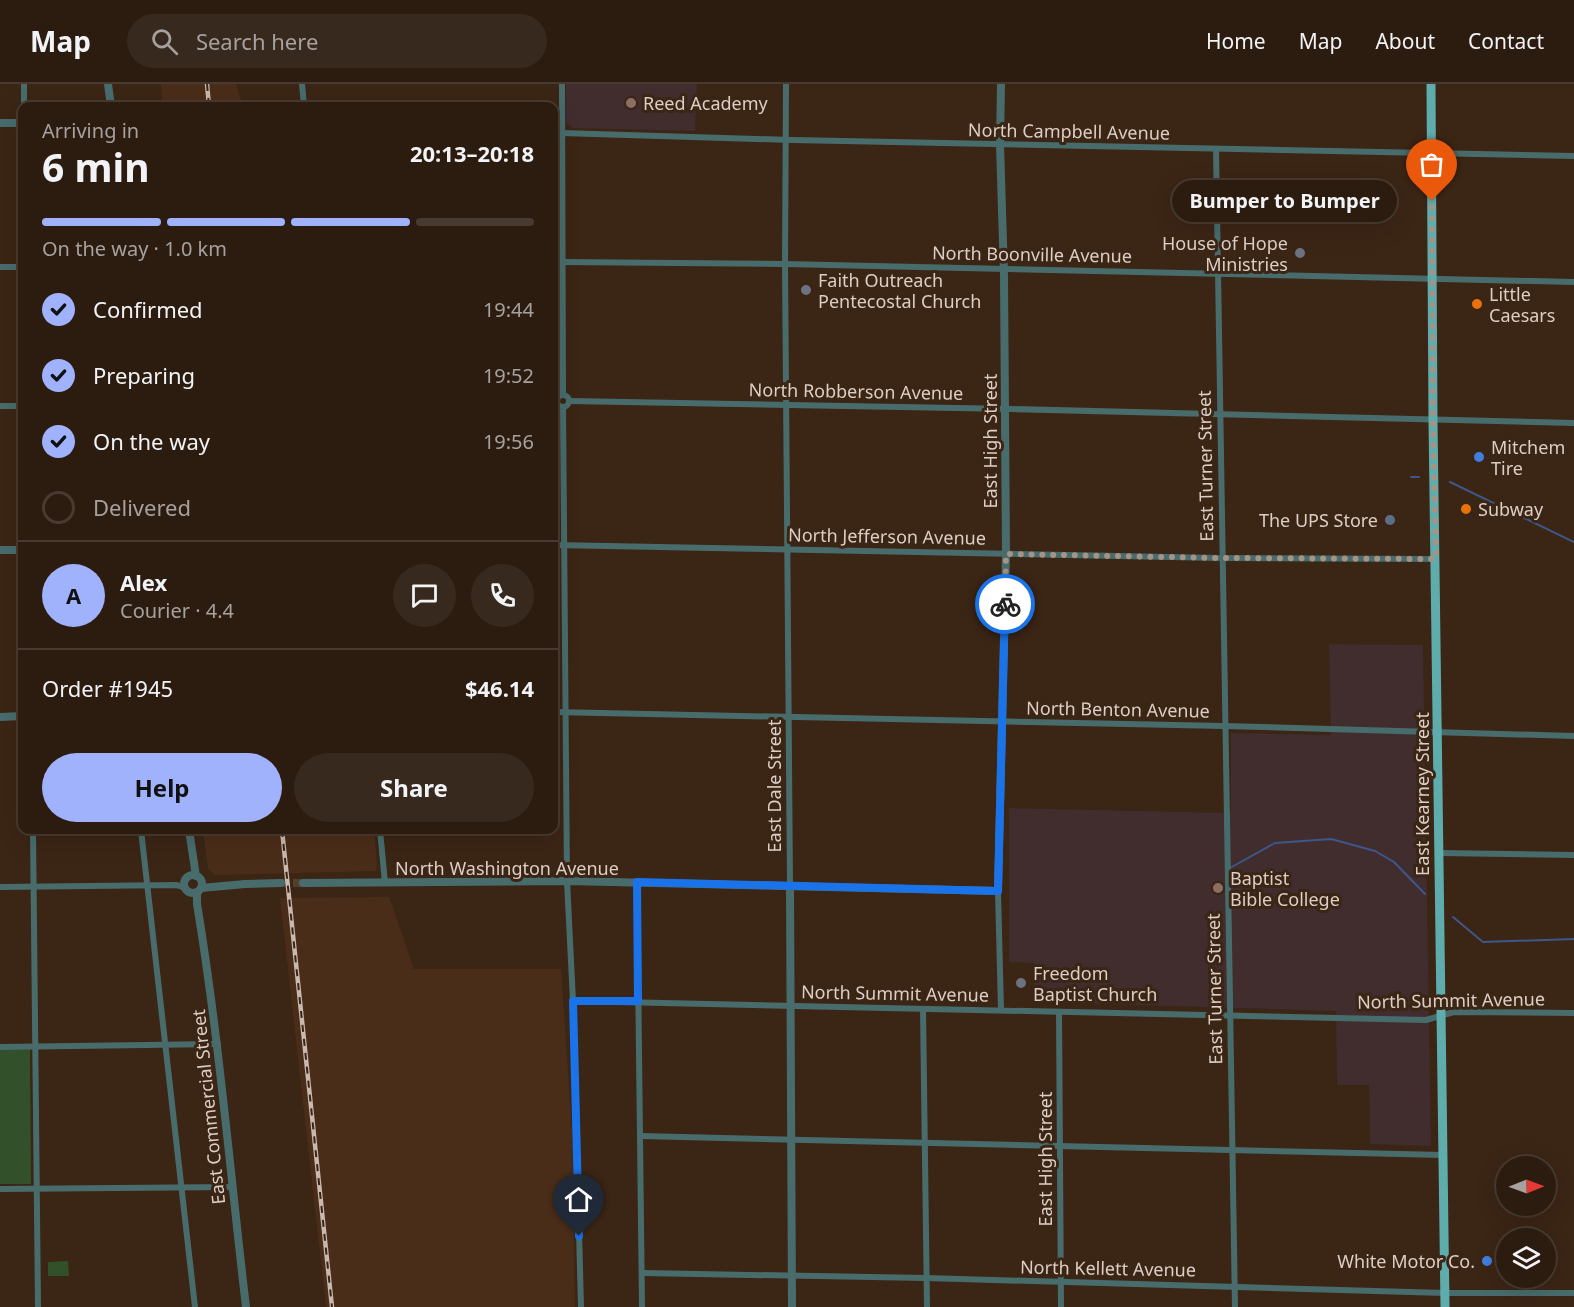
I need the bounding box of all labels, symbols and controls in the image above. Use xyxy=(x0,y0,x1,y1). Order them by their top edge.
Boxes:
search box xyxy=(127,14,547,68)
text: Map xyxy=(30,22,91,60)
icon: search xyxy=(148,25,181,58)
text: Search here xyxy=(196,26,318,56)
text: Home xyxy=(1206,27,1266,55)
text: Map xyxy=(1299,27,1342,55)
text: About xyxy=(1375,27,1435,55)
text: Contact xyxy=(1468,27,1544,55)
place label: Reed Academy xyxy=(643,91,769,115)
marker: Reed Academy xyxy=(624,96,638,110)
text: Arriving in xyxy=(42,117,139,144)
street label: North Campbell Avenue xyxy=(968,117,1170,145)
text: 20:13–20:18 xyxy=(410,138,534,168)
pin xyxy=(1406,139,1457,201)
text: 6 min xyxy=(42,140,149,193)
icon: bag xyxy=(1415,148,1448,181)
callout: Bumper to Bumper xyxy=(1171,180,1396,222)
text: Bumper to Bumper xyxy=(1189,187,1380,214)
place label: House of Hope Ministries xyxy=(1162,231,1288,276)
text: On the way · 1.0 km xyxy=(42,235,227,262)
street label: North Boonville Avenue xyxy=(932,240,1132,268)
marker: House of Hope Ministries xyxy=(1293,246,1307,260)
place label: Faith Outreach Pentecostal Church xyxy=(818,268,981,313)
place label: Little Caesars xyxy=(1489,282,1555,327)
marker: Faith Outreach Pentecostal Church xyxy=(799,283,813,297)
icon: check xyxy=(42,293,75,326)
text: Confirmed xyxy=(93,294,203,324)
text: 19:44 xyxy=(483,296,534,323)
marker: Little Caesars xyxy=(1470,297,1484,311)
icon: check xyxy=(42,359,75,392)
text: Preparing xyxy=(93,360,195,390)
text: 19:52 xyxy=(483,362,534,389)
street label: East High Street xyxy=(978,373,1002,509)
street label: North Robberson Avenue xyxy=(748,377,964,405)
street label: East Turner Street xyxy=(1192,390,1218,542)
icon: check xyxy=(42,425,75,458)
text: On the way xyxy=(93,426,210,456)
text: 19:56 xyxy=(483,428,534,455)
place label: Mitchem Tire xyxy=(1491,435,1565,480)
marker: Mitchem Tire xyxy=(1472,450,1486,464)
text: Delivered xyxy=(93,492,191,522)
place label: Subway xyxy=(1478,497,1544,521)
marker: Subway xyxy=(1459,502,1473,516)
place label: The UPS Store xyxy=(1259,508,1378,532)
marker: The UPS Store xyxy=(1383,513,1397,527)
street label: North Jefferson Avenue xyxy=(788,522,986,550)
button: chat xyxy=(393,564,456,627)
button: phone xyxy=(471,564,534,627)
text: Alex xyxy=(120,567,167,597)
courier xyxy=(975,574,1035,634)
text: A xyxy=(66,580,81,610)
icon: bike xyxy=(989,588,1022,621)
text: Courier · 4.4 xyxy=(120,597,234,624)
text: Order #1945 xyxy=(42,673,173,703)
text: $46.14 xyxy=(465,673,534,703)
street label: North Benton Avenue xyxy=(1026,695,1210,723)
street label: East Kearney Street xyxy=(1410,712,1434,876)
street label: East Dale Street xyxy=(762,719,786,852)
button: Help xyxy=(42,753,282,822)
button: Share xyxy=(294,753,534,822)
street label: North Washington Avenue xyxy=(395,856,619,880)
place label: Baptist Bible College xyxy=(1230,866,1340,911)
marker: Baptist Bible College xyxy=(1211,881,1225,895)
street label: East Turner Street xyxy=(1201,913,1227,1065)
place label: Freedom Baptist Church xyxy=(1033,961,1157,1006)
marker: Freedom Baptist Church xyxy=(1014,976,1028,990)
street label: North Summit Avenue xyxy=(801,979,989,1007)
street label: North Summit Avenue xyxy=(1357,986,1545,1014)
street label: East Commercial Street xyxy=(186,1008,230,1206)
street label: East High Street xyxy=(1033,1091,1057,1227)
north arrow xyxy=(1496,1156,1556,1216)
map controls xyxy=(1496,1156,1556,1288)
pin xyxy=(553,1174,604,1236)
icon: home xyxy=(562,1183,595,1216)
button: layers xyxy=(1496,1228,1556,1288)
place label: White Motor Co. xyxy=(1337,1249,1475,1273)
street label: North Kellett Avenue xyxy=(1020,1254,1196,1282)
marker: White Motor Co. xyxy=(1480,1254,1494,1268)

